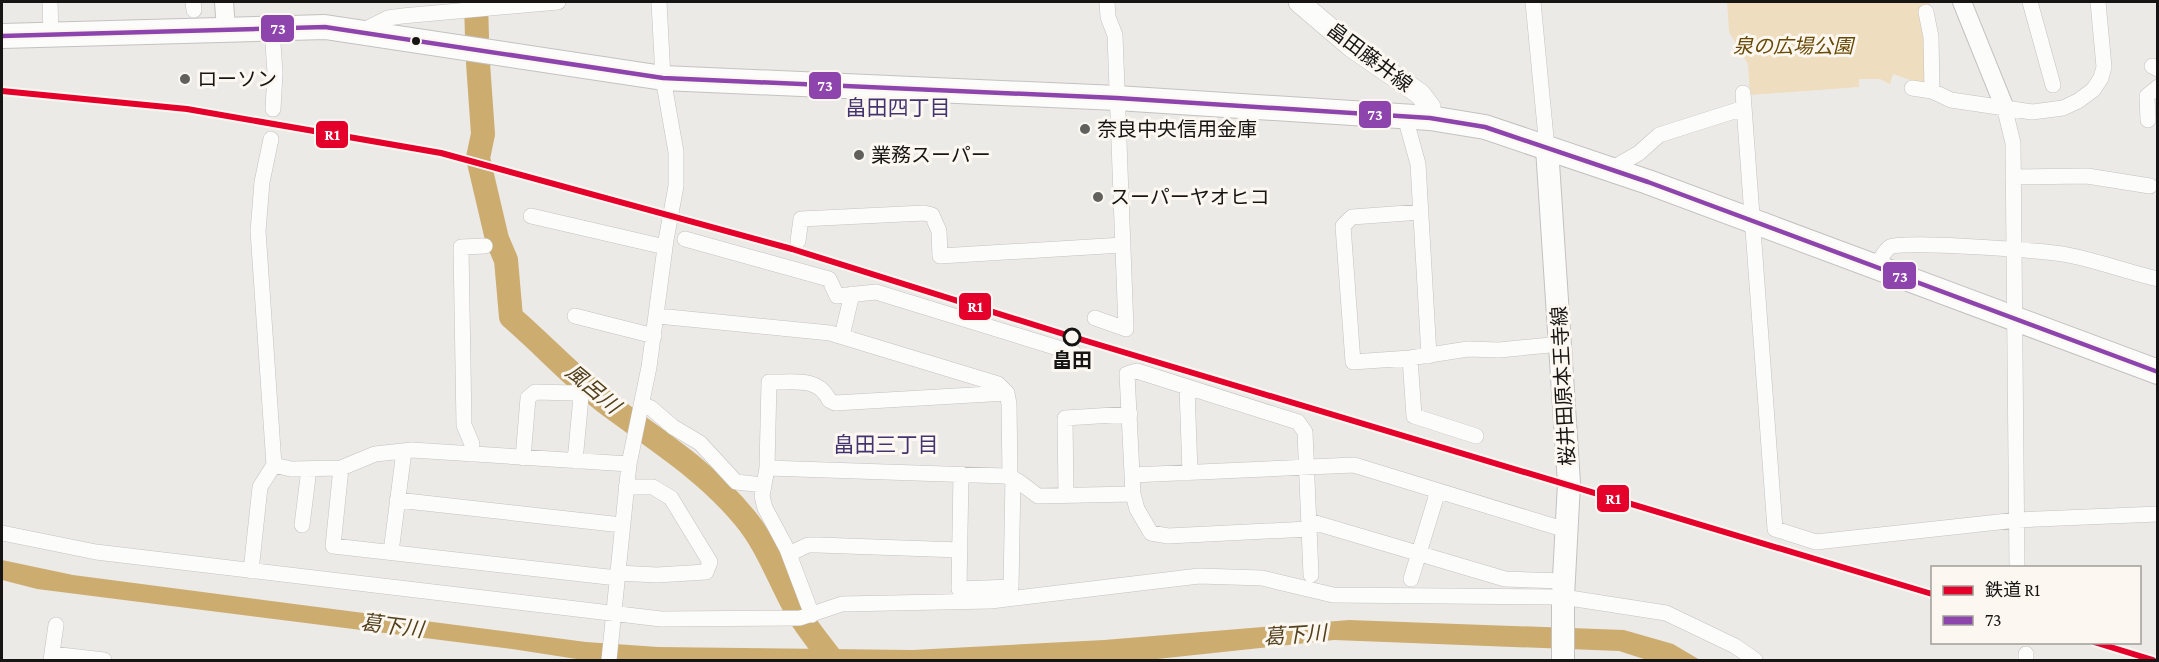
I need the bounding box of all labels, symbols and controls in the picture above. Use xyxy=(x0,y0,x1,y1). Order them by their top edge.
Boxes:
line badge: 73 xyxy=(260,14,295,43)
street label: 畠田藤井線 xyxy=(1323,18,1417,96)
text: 73 xyxy=(270,20,286,37)
unlabelled marker xyxy=(410,35,422,47)
park label: 泉の広場公園 xyxy=(1733,35,1856,57)
place label: ローソン xyxy=(197,68,277,90)
line badge: 73 xyxy=(808,71,842,100)
marker: ローソン xyxy=(178,72,192,86)
text: 73 xyxy=(817,77,833,94)
district label: 畠田四丁目 xyxy=(846,96,951,120)
line badge: 73 xyxy=(1358,100,1392,129)
text: 73 xyxy=(1367,106,1383,123)
place label: 奈良中央信用金庫 xyxy=(1097,118,1257,140)
line badge: R1 xyxy=(315,120,349,149)
marker: 奈良中央信用金庫 xyxy=(1078,122,1092,136)
text: R1 xyxy=(324,126,340,143)
place label: 業務スーパー xyxy=(871,144,991,166)
marker: 業務スーパー xyxy=(852,148,866,162)
place label: スーパーヤオヒコ xyxy=(1110,186,1270,208)
marker: スーパーヤオヒコ xyxy=(1091,190,1105,204)
line badge: 73 xyxy=(1882,261,1917,290)
text: 73 xyxy=(1892,268,1908,285)
line badge: R1 xyxy=(958,292,992,321)
text: R1 xyxy=(967,298,983,315)
street label: 桜井田原本王寺線 xyxy=(1548,306,1578,466)
marker: 畠田 xyxy=(1063,328,1081,346)
place label: 畠田 xyxy=(1052,349,1092,371)
water label: 風呂川 xyxy=(561,360,626,420)
district label: 畠田三丁目 xyxy=(834,433,939,457)
line badge: R1 xyxy=(1596,484,1630,513)
text: R1 xyxy=(1605,490,1621,507)
legend xyxy=(1931,566,2141,644)
text: 鉄道 R1 xyxy=(1985,580,2040,600)
water label: 葛下川 xyxy=(359,610,427,642)
text: 73 xyxy=(1985,610,2002,630)
water label: 葛下川 xyxy=(1263,621,1329,649)

